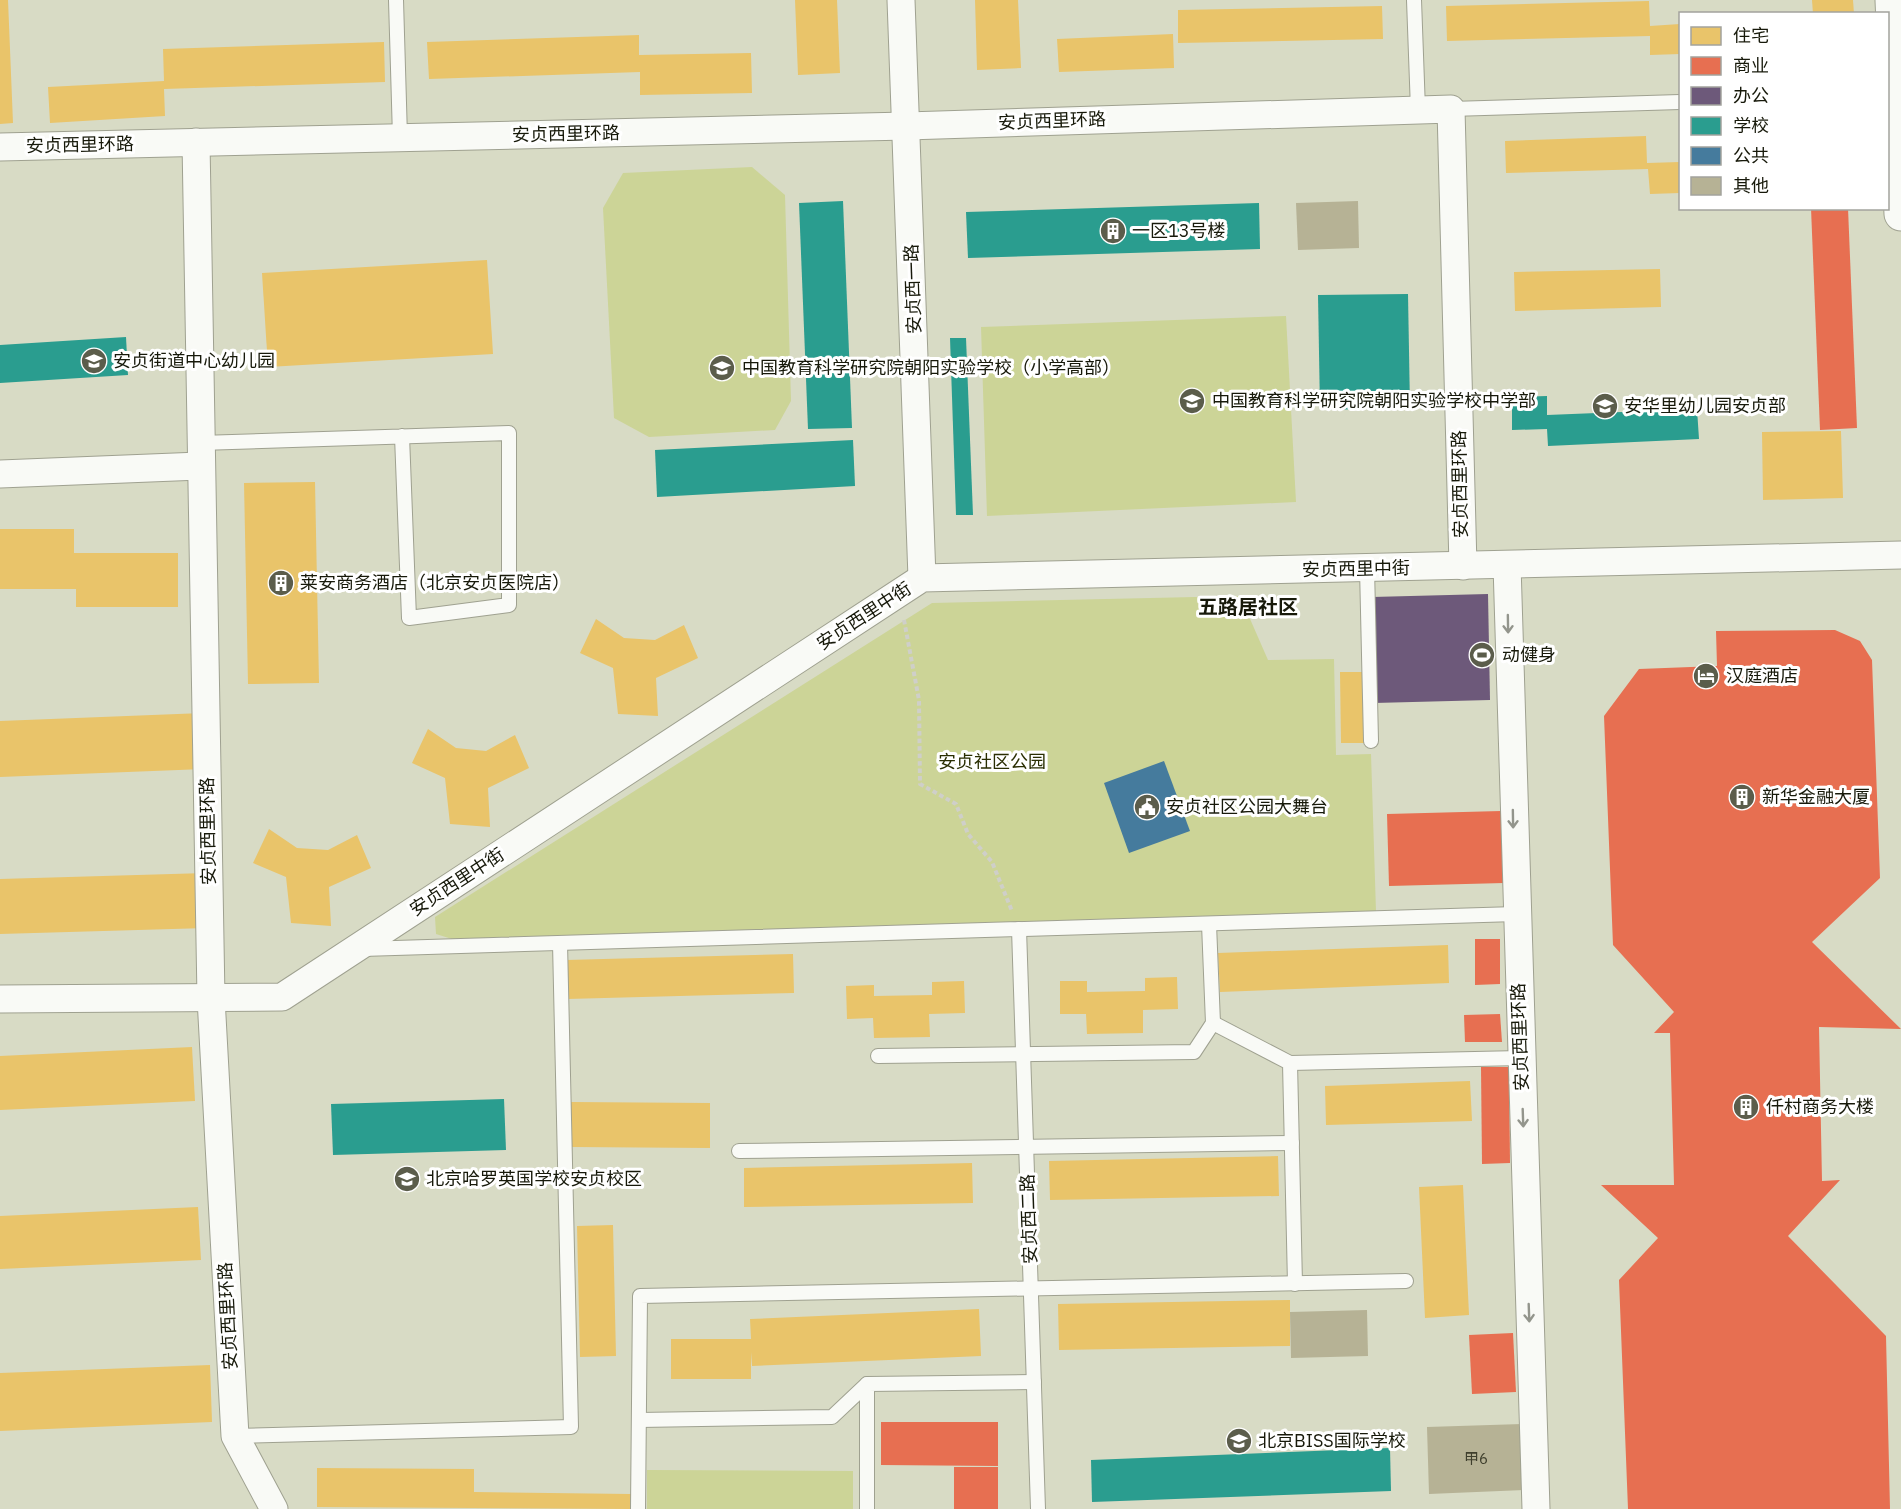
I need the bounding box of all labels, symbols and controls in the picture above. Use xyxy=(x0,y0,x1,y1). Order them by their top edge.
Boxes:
legend xyxy=(1679,12,1889,210)
text: 住宅 xyxy=(1733,24,1769,47)
text: 商业 xyxy=(1733,54,1769,77)
text: 办公 xyxy=(1733,84,1769,107)
street label: 安贞西里环路 xyxy=(998,107,1106,134)
text: 学校 xyxy=(1733,114,1769,137)
street label: 安贞西里环路 xyxy=(512,121,620,146)
street label: 安贞西里环路 xyxy=(26,132,134,157)
text: 公共 xyxy=(1733,144,1769,167)
text: 其他 xyxy=(1733,174,1769,197)
building icon: 一区13号楼 xyxy=(1098,216,1128,246)
place label: 一区13号楼 xyxy=(1132,219,1226,242)
street label: 安贞西一路 xyxy=(899,244,926,334)
school or university icon: 安贞街道中心幼儿园 xyxy=(79,346,109,376)
place label: 安贞街道中心幼儿园 xyxy=(113,349,275,372)
school or university icon: 中国教育科学研究院朝阳实验学校（小学高部） xyxy=(707,353,737,383)
place label: 中国教育科学研究院朝阳实验学校（小学高部） xyxy=(742,356,1120,379)
school or university icon: 中国教育科学研究院朝阳实验学校中学部 xyxy=(1177,386,1207,416)
place label: 中国教育科学研究院朝阳实验学校中学部 xyxy=(1212,389,1536,412)
school or university icon: 安华里幼儿园安贞部 xyxy=(1590,391,1620,421)
place label: 安华里幼儿园安贞部 xyxy=(1624,394,1786,417)
street label: 安贞西里环路 xyxy=(1447,430,1472,538)
street label: 安贞西里中街 xyxy=(1302,556,1410,581)
building icon: 莱安商务酒店（北京安贞医院店） xyxy=(266,568,296,598)
place label: 莱安商务酒店（北京安贞医院店） xyxy=(300,571,570,594)
street label: 安贞西里中街 xyxy=(812,577,915,655)
district label: 五路居社区 xyxy=(1198,593,1298,620)
one-way arrow xyxy=(1503,613,1514,633)
sports icon: 动健身 xyxy=(1467,640,1497,670)
place label: 动健身 xyxy=(1502,643,1556,666)
hotel icon: 汉庭酒店 xyxy=(1691,661,1721,691)
place label: 汉庭酒店 xyxy=(1726,664,1798,687)
park label: 安贞社区公园 xyxy=(938,750,1046,773)
street label: 安贞西里环路 xyxy=(195,777,220,885)
building icon: 新华金融大厦 xyxy=(1727,782,1757,812)
place label: 新华金融大厦 xyxy=(1762,785,1870,808)
public building icon: 安贞社区公园大舞台 xyxy=(1132,792,1162,822)
place label: 安贞社区公园大舞台 xyxy=(1166,795,1328,818)
one-way arrow xyxy=(1508,808,1519,828)
street label: 安贞西里中街 xyxy=(405,843,508,921)
street label: 安贞西里环路 xyxy=(1506,983,1533,1091)
building icon: 仟村商务大楼 xyxy=(1731,1092,1761,1122)
place label: 仟村商务大楼 xyxy=(1766,1095,1874,1118)
one-way arrow xyxy=(1517,1108,1528,1128)
school or university icon: 北京哈罗英国学校安贞校区 xyxy=(392,1164,422,1194)
place label: 北京哈罗英国学校安贞校区 xyxy=(426,1167,642,1190)
street label: 安贞西二路 xyxy=(1015,1174,1042,1264)
street label: 安贞西里环路 xyxy=(213,1261,242,1371)
one-way arrow xyxy=(1524,1303,1535,1323)
school or university icon: 北京BISS国际学校 xyxy=(1224,1426,1254,1456)
place label: 北京BISS国际学校 xyxy=(1258,1429,1406,1452)
house number: 甲6 xyxy=(1464,1449,1488,1468)

